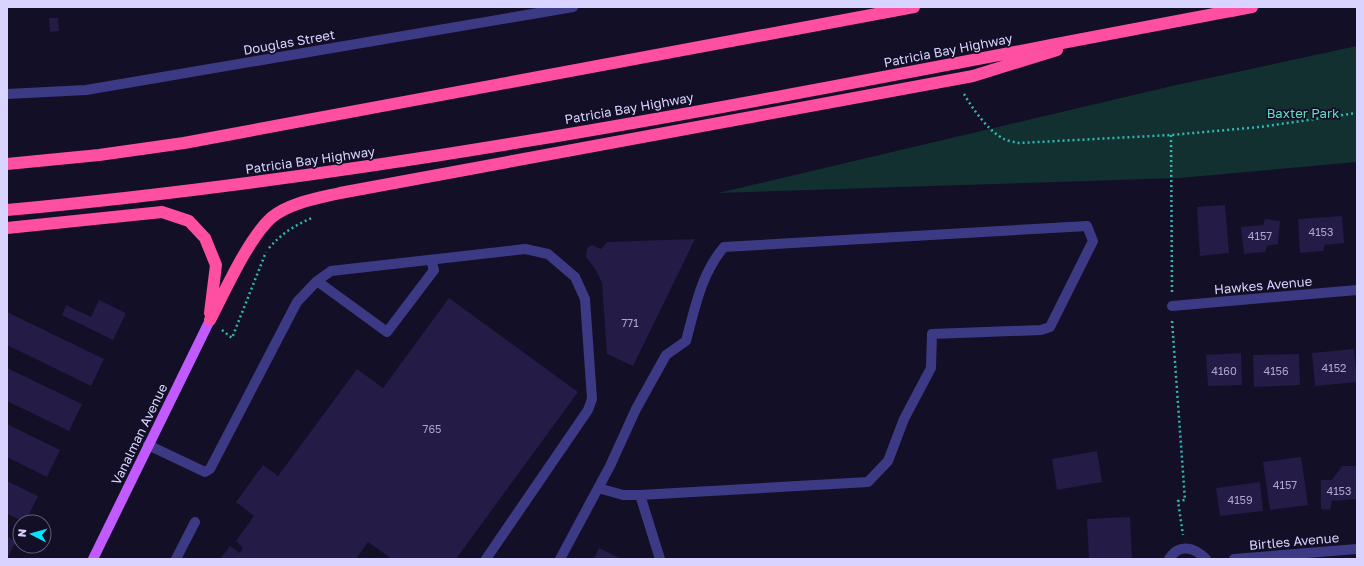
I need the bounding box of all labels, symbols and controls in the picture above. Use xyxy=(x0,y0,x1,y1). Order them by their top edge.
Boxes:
street label: Douglas Street xyxy=(242,26,336,58)
street label: Patricia Bay Highway xyxy=(882,30,1014,70)
street label: Patricia Bay Highway xyxy=(563,89,695,127)
park label: Baxter Park xyxy=(1267,105,1340,121)
street label: Patricia Bay Highway xyxy=(244,143,377,177)
house number: 4153 xyxy=(1309,225,1333,238)
house number: 4157 xyxy=(1248,229,1272,242)
street label: Hawkes Avenue xyxy=(1213,273,1313,297)
house number: 771 xyxy=(622,316,639,329)
house number: 4152 xyxy=(1322,361,1346,374)
house number: 4160 xyxy=(1211,364,1237,377)
house number: 4156 xyxy=(1263,364,1289,377)
street label: Vanalman Avenue xyxy=(108,381,170,487)
house number: 765 xyxy=(423,422,441,435)
house number: 4157 xyxy=(1273,478,1297,491)
house number: 4153 xyxy=(1327,484,1351,497)
house number: 4159 xyxy=(1227,493,1253,506)
north arrow xyxy=(12,514,52,554)
text: N xyxy=(15,528,28,538)
street label: Birtles Avenue xyxy=(1248,529,1340,553)

